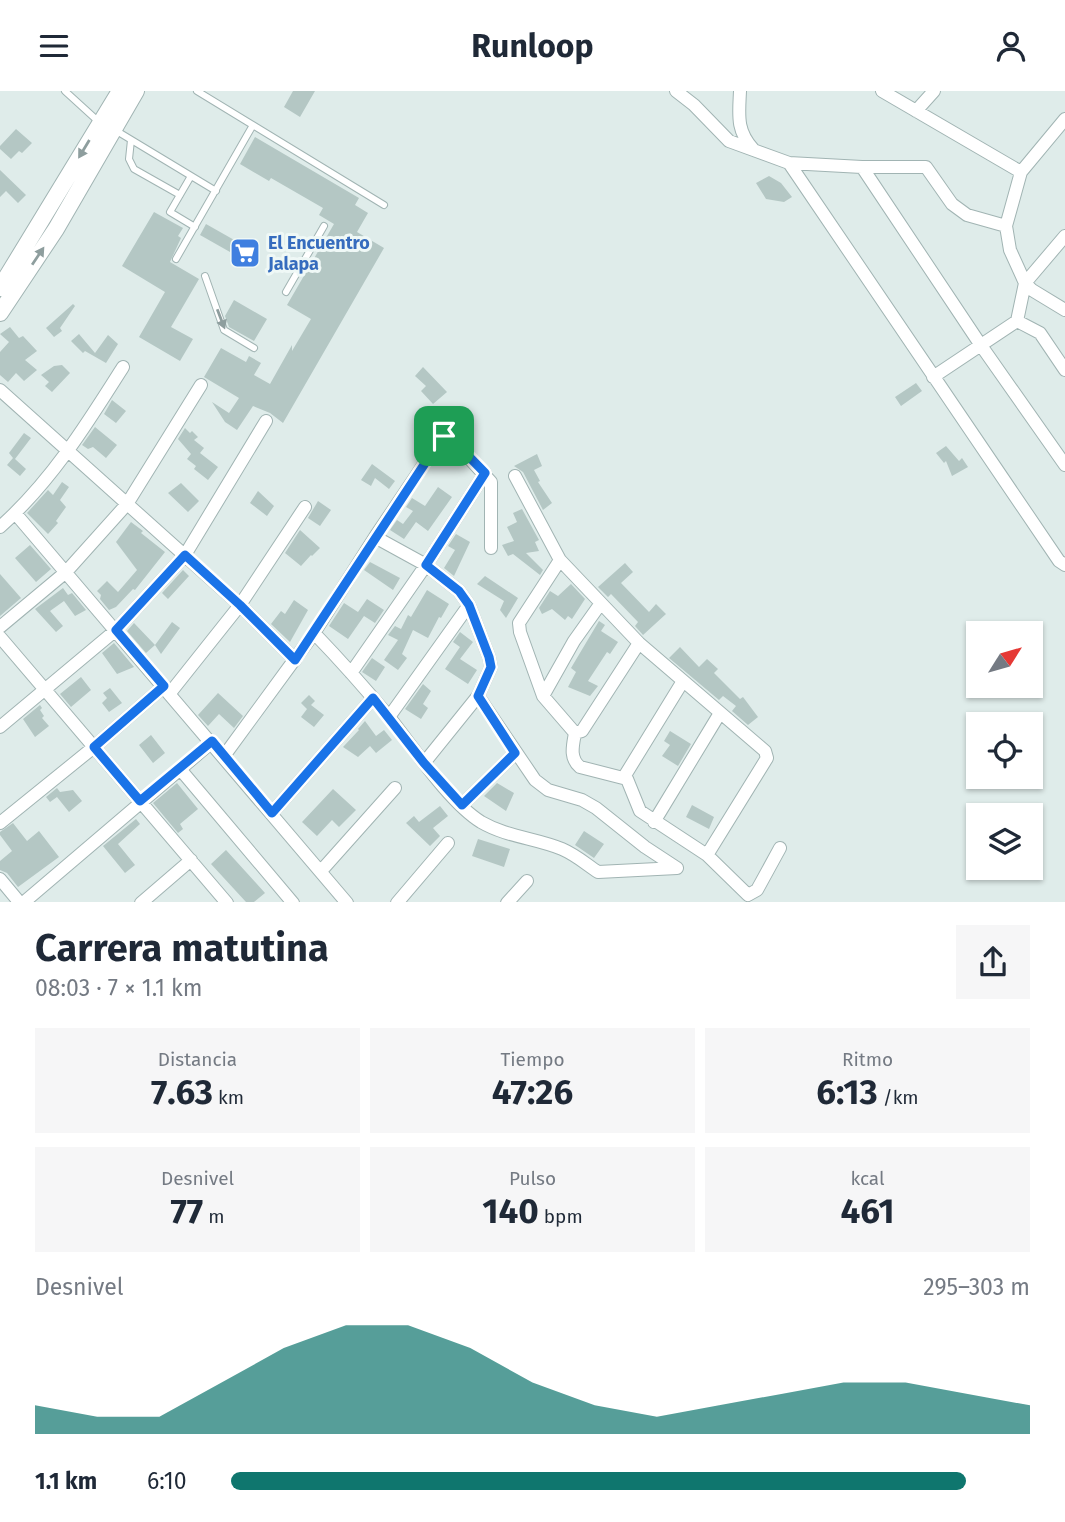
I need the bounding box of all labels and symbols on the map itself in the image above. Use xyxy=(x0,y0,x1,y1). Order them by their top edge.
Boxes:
one-way arrow xyxy=(78,140,90,159)
place label: El Encuentro Jalapa xyxy=(267,232,370,275)
supermarket icon: El Encuentro Jalapa xyxy=(228,236,262,270)
one-way arrow xyxy=(31,247,45,265)
one-way arrow xyxy=(215,309,226,330)
pin xyxy=(414,406,474,466)
north arrow xyxy=(966,621,1043,698)

